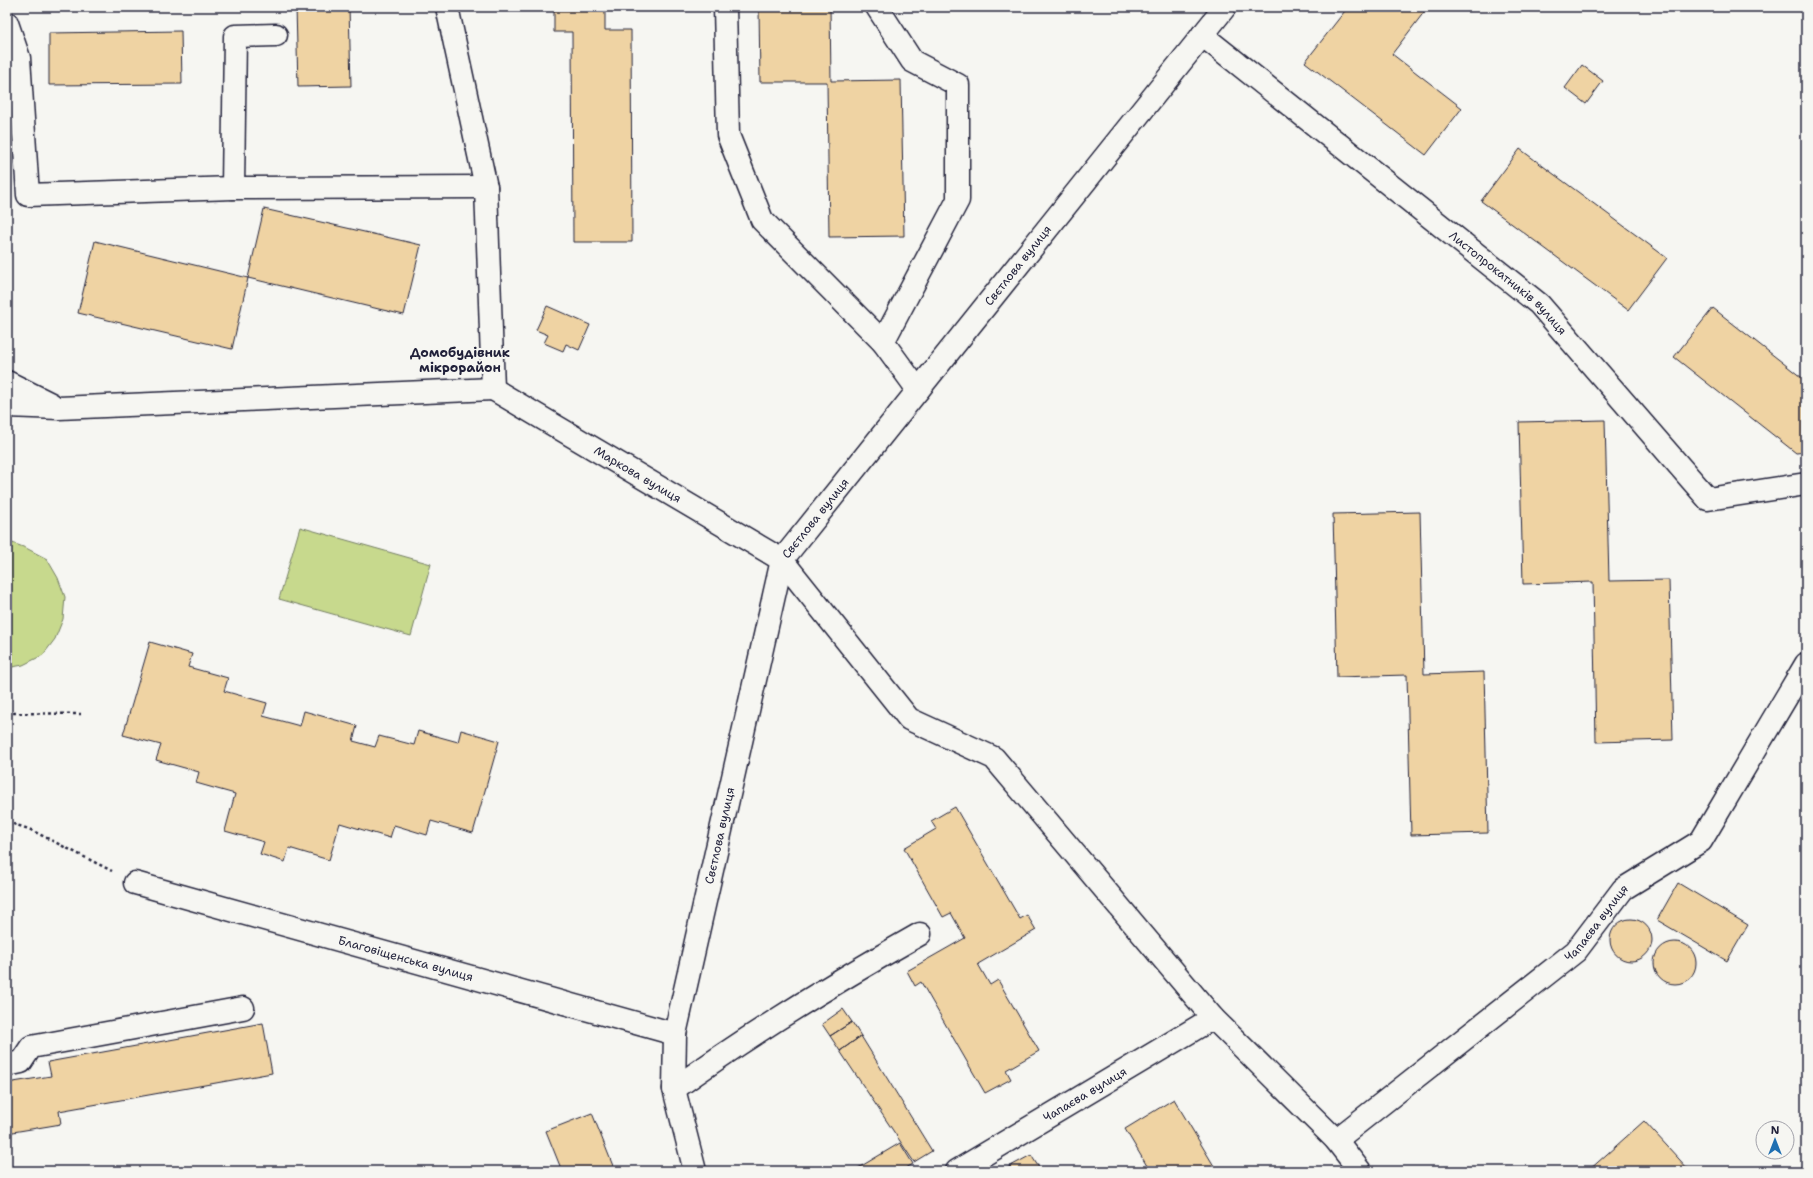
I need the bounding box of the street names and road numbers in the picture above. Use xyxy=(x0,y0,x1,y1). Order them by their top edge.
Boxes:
street label: Свєтлова вулиця xyxy=(981,222,1055,309)
street label: Листопрокатників вулиця xyxy=(1446,227,1570,338)
street label: Маркова вулиця xyxy=(591,442,684,507)
street label: Свєтлова вулиця xyxy=(778,475,853,562)
street label: Свєтлова вулиця xyxy=(701,786,738,886)
street label: Чапаєва вулиця xyxy=(1561,880,1631,965)
street label: Благовіщенська вулиця xyxy=(336,932,475,985)
street label: Чапаєва вулиця xyxy=(1040,1063,1130,1126)

